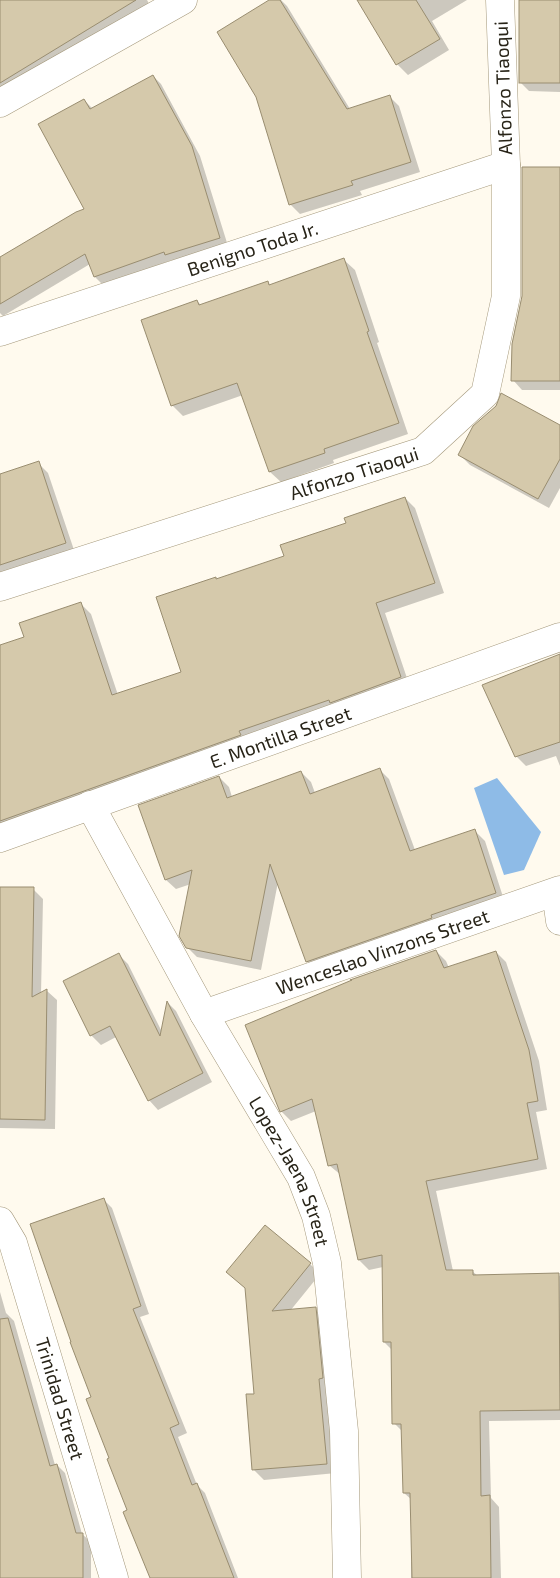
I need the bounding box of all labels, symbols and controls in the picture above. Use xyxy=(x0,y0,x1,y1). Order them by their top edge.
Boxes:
street label: Alfonzo Tiaoqui xyxy=(489,21,516,155)
street label: Benigno Toda Jr. xyxy=(184,216,321,280)
street label: Alfonzo Tiaoqui xyxy=(287,441,421,504)
street label: E. Montilla Street xyxy=(207,701,354,773)
street label: Wenceslao Vinzons Street xyxy=(273,904,492,999)
street label: Lopez-Jaena Street xyxy=(244,1092,335,1248)
street label: Trinidad Street xyxy=(31,1334,90,1462)

